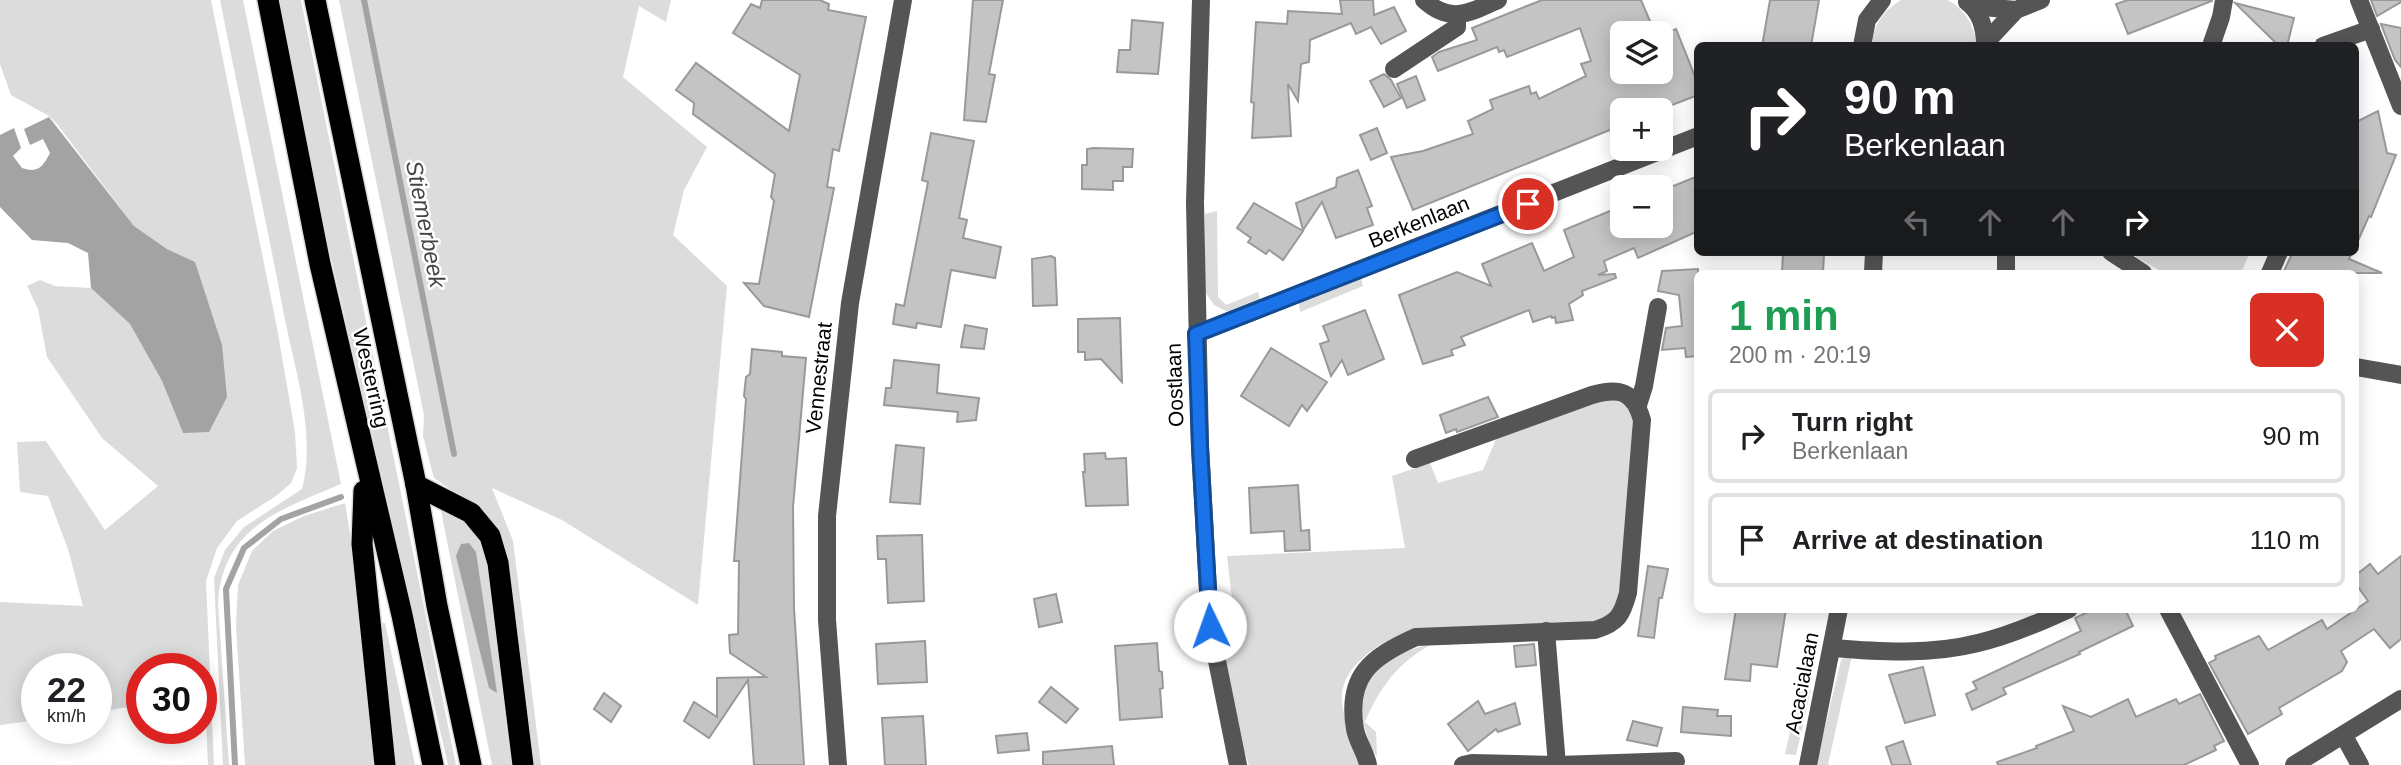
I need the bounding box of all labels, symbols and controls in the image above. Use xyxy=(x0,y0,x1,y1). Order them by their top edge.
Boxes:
map controls xyxy=(1610,21,1673,238)
button: layers xyxy=(1610,21,1673,84)
icon: right xyxy=(1729,70,1820,161)
text: 90 m xyxy=(1844,70,1956,124)
button: + xyxy=(1610,98,1673,161)
text: Berkenlaan xyxy=(1844,127,2006,163)
water label: Stiemerbeek xyxy=(401,158,451,291)
pin xyxy=(1498,174,1558,234)
button: − xyxy=(1610,175,1673,238)
icon: arrive xyxy=(1509,185,1547,223)
street label: Berkenlaan xyxy=(1365,191,1472,252)
icon: left xyxy=(1898,203,1936,241)
icon: ahead xyxy=(1971,203,2009,241)
icon: ahead xyxy=(2044,203,2082,241)
icon: right xyxy=(2117,203,2155,241)
text: 1 min xyxy=(1729,292,1839,339)
button: close xyxy=(2250,293,2324,367)
street label: Vennestraat xyxy=(801,321,836,435)
street label: Westerring xyxy=(349,326,394,430)
text: 200 m · 20:19 xyxy=(1729,342,1871,368)
street label: Oostlaan xyxy=(1162,343,1187,427)
text: Turn right xyxy=(1792,407,1913,437)
icon: right xyxy=(1733,417,1771,455)
text: 90 m xyxy=(2262,421,2320,451)
text: Berkenlaan xyxy=(1792,438,1908,464)
icon: arrive xyxy=(1733,521,1771,559)
text: Arrive at destination xyxy=(1792,525,2043,555)
text: 110 m xyxy=(2250,525,2320,555)
position arrow xyxy=(1173,589,1247,663)
street label: Acacialaan xyxy=(1780,630,1823,736)
speed limit sign: 30 xyxy=(126,653,217,744)
text: 22 xyxy=(47,670,86,709)
text: km/h xyxy=(47,706,86,726)

